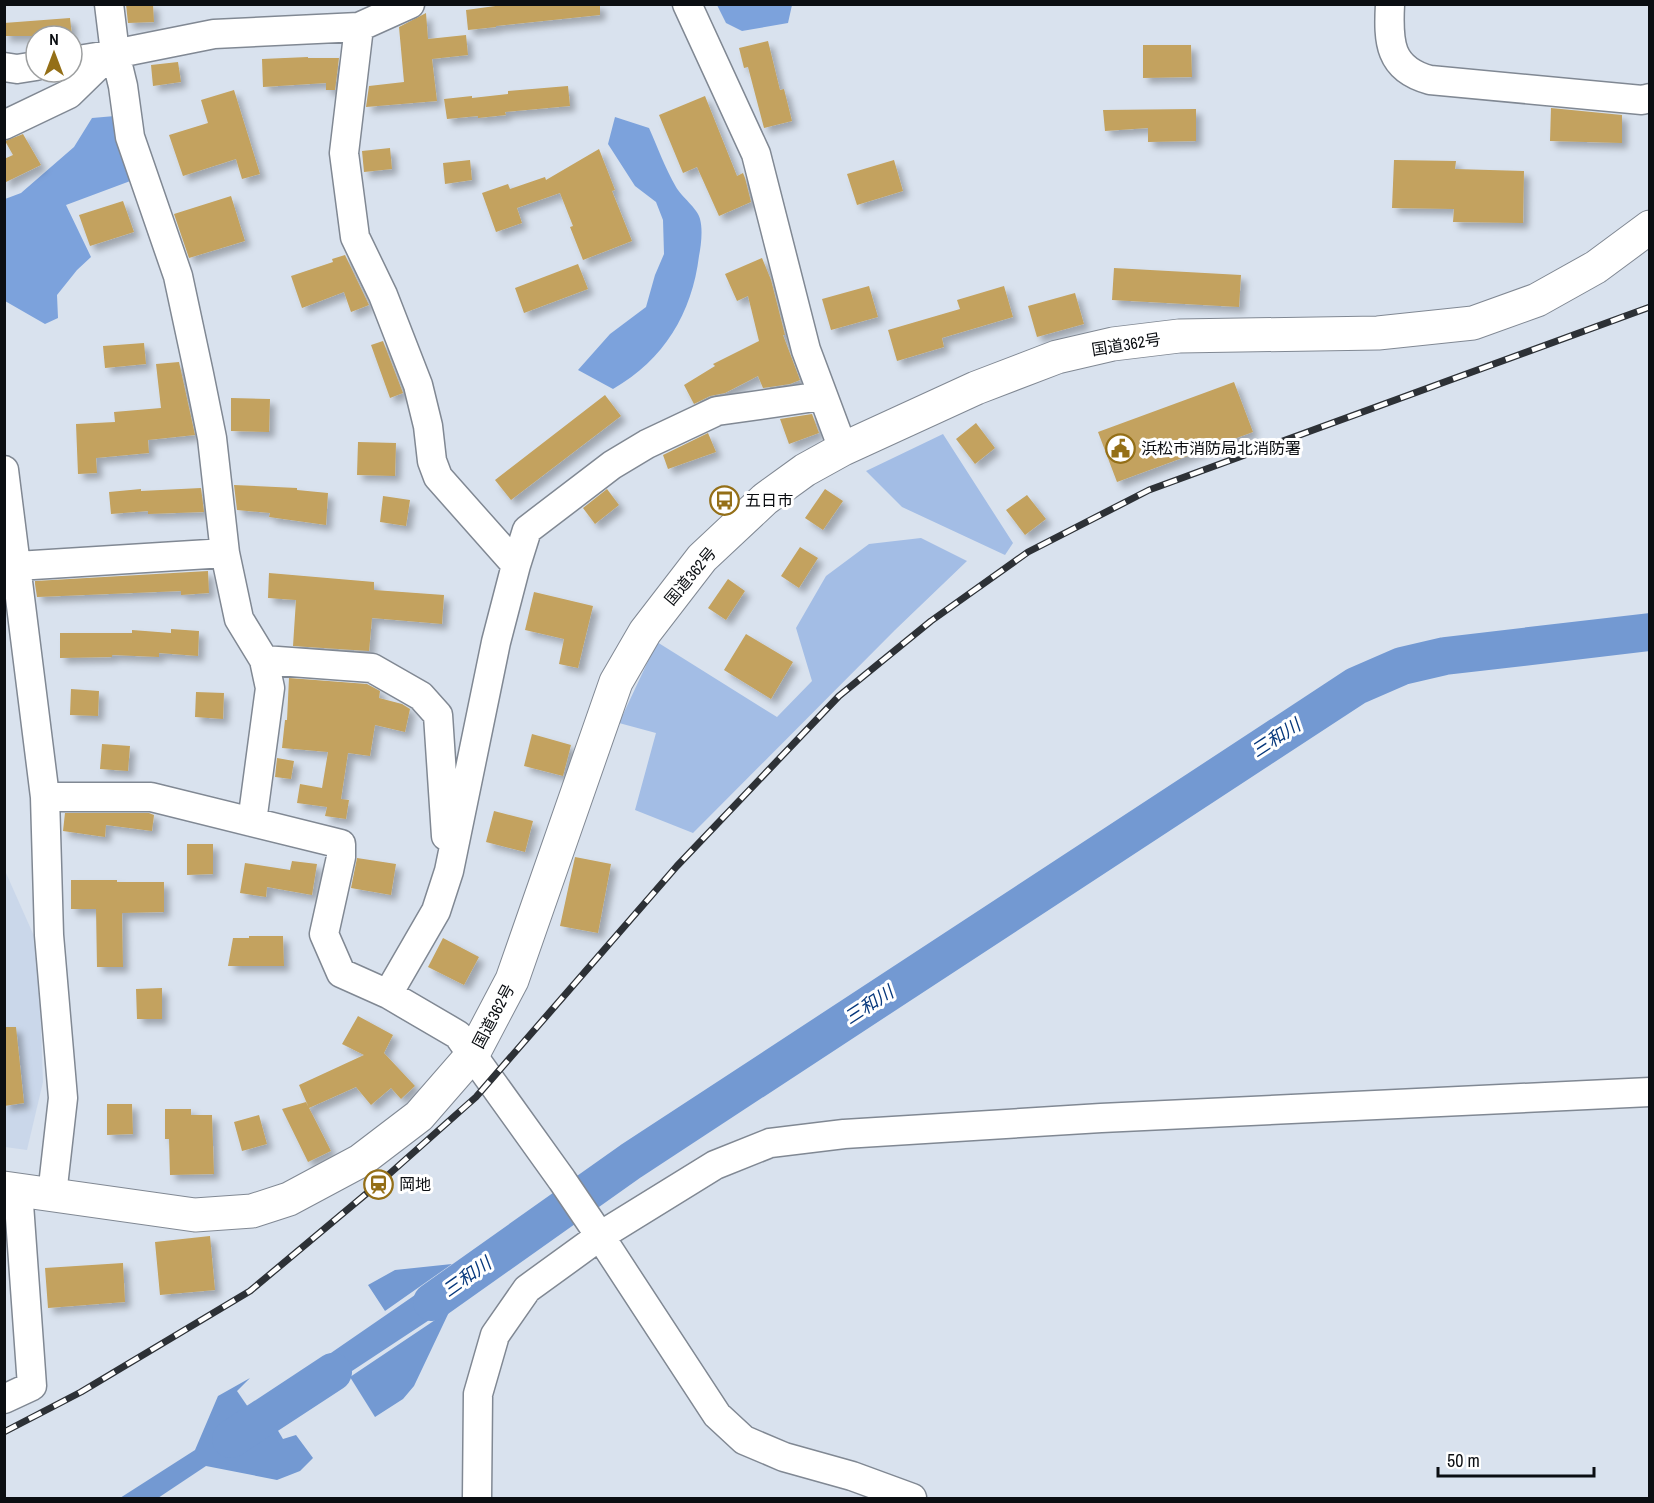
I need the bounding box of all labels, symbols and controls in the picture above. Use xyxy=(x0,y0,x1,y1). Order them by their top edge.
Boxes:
north arrow xyxy=(24,24,84,84)
text: N xyxy=(49,28,59,50)
street label: 国道362号 xyxy=(1090,328,1162,360)
public building icon: 浜松市消防局北消防署 xyxy=(1104,432,1136,464)
place label: 浜松市消防局北消防署 xyxy=(1141,437,1301,459)
bus stop icon: 五日市 xyxy=(708,484,740,516)
place label: 五日市 xyxy=(745,489,793,511)
street label: 国道362号 xyxy=(659,542,721,610)
water label: 三和川 xyxy=(1246,711,1307,763)
water label: 三和川 xyxy=(839,978,900,1030)
street label: 国道362号 xyxy=(467,980,519,1052)
station icon: 岡地 xyxy=(362,1168,394,1200)
place label: 岡地 xyxy=(399,1173,431,1195)
water label: 三和川 xyxy=(437,1250,498,1302)
scale bar xyxy=(1438,1440,1594,1478)
text: 50 m xyxy=(1447,1448,1480,1473)

